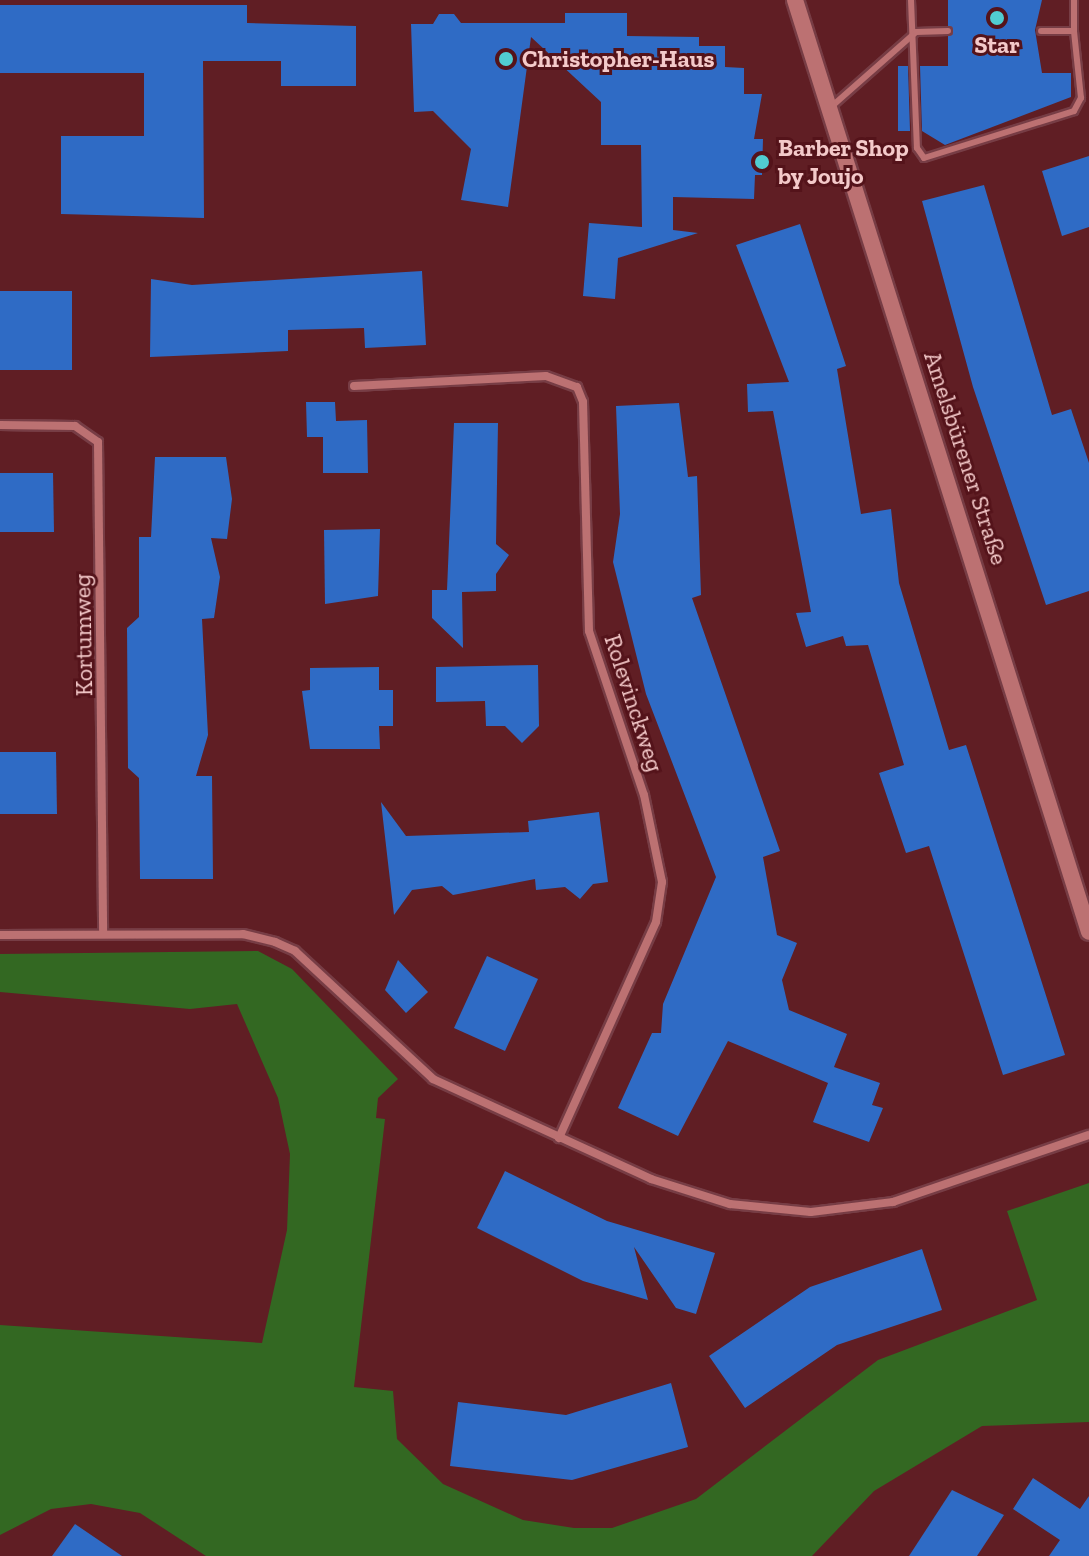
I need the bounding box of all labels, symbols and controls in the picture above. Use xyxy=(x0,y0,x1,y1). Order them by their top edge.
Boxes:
marker: Star xyxy=(988,9,1006,27)
place label: Star xyxy=(974,31,1020,59)
place label: Christopher-Haus xyxy=(522,45,715,73)
marker: Christopher-Haus xyxy=(497,50,515,68)
place label: Barber Shop by Joujo xyxy=(778,134,909,190)
marker: Barber Shop by Joujo xyxy=(753,153,771,171)
street label: Amelsbürener Straße xyxy=(918,348,1014,568)
street label: Kortumweg xyxy=(68,574,98,696)
street label: Rolevinckweg xyxy=(598,631,670,775)

